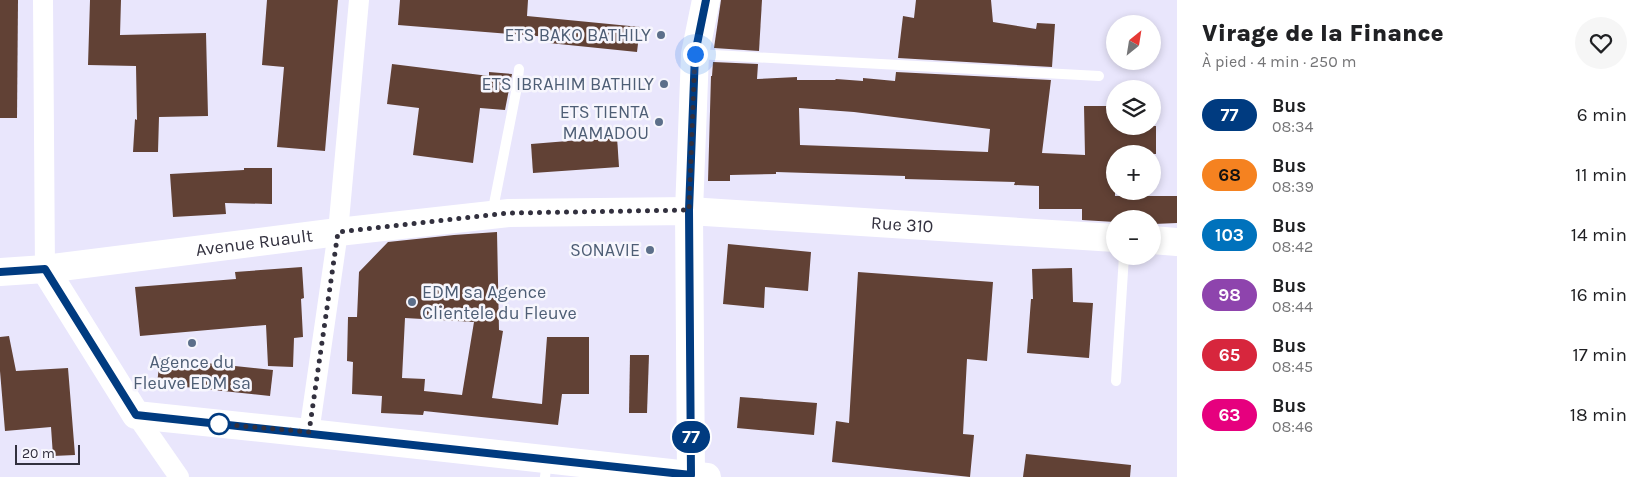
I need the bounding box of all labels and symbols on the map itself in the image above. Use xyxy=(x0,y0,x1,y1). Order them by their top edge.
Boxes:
north arrow xyxy=(1106,15,1161,70)
place label: ETS BAKO BATHILY xyxy=(504,24,651,46)
marker: ETS BAKO BATHILY xyxy=(655,29,667,41)
your location xyxy=(683,42,708,67)
place label: ETS IBRAHIM BATHILY xyxy=(482,73,654,95)
marker: ETS IBRAHIM BATHILY xyxy=(658,78,670,90)
place label: ETS TIENTA MAMADOU xyxy=(560,101,649,144)
marker: ETS TIENTA MAMADOU xyxy=(653,116,665,128)
street label: Rue 310 xyxy=(870,212,934,237)
street label: Avenue Ruault xyxy=(194,224,314,261)
place label: SONAVIE xyxy=(570,239,640,261)
marker: SONAVIE xyxy=(644,244,656,256)
place label: EDM sa Agence Clientele du Fleuve xyxy=(422,281,577,324)
marker: EDM sa Agence Clientele du Fleuve xyxy=(406,296,418,308)
marker: Agence du Fleuve EDM sa xyxy=(186,337,198,349)
place label: Agence du Fleuve EDM sa xyxy=(133,351,251,394)
unlabelled marker xyxy=(208,413,230,435)
line badge: 77 xyxy=(668,421,714,453)
scale bar xyxy=(15,442,80,465)

